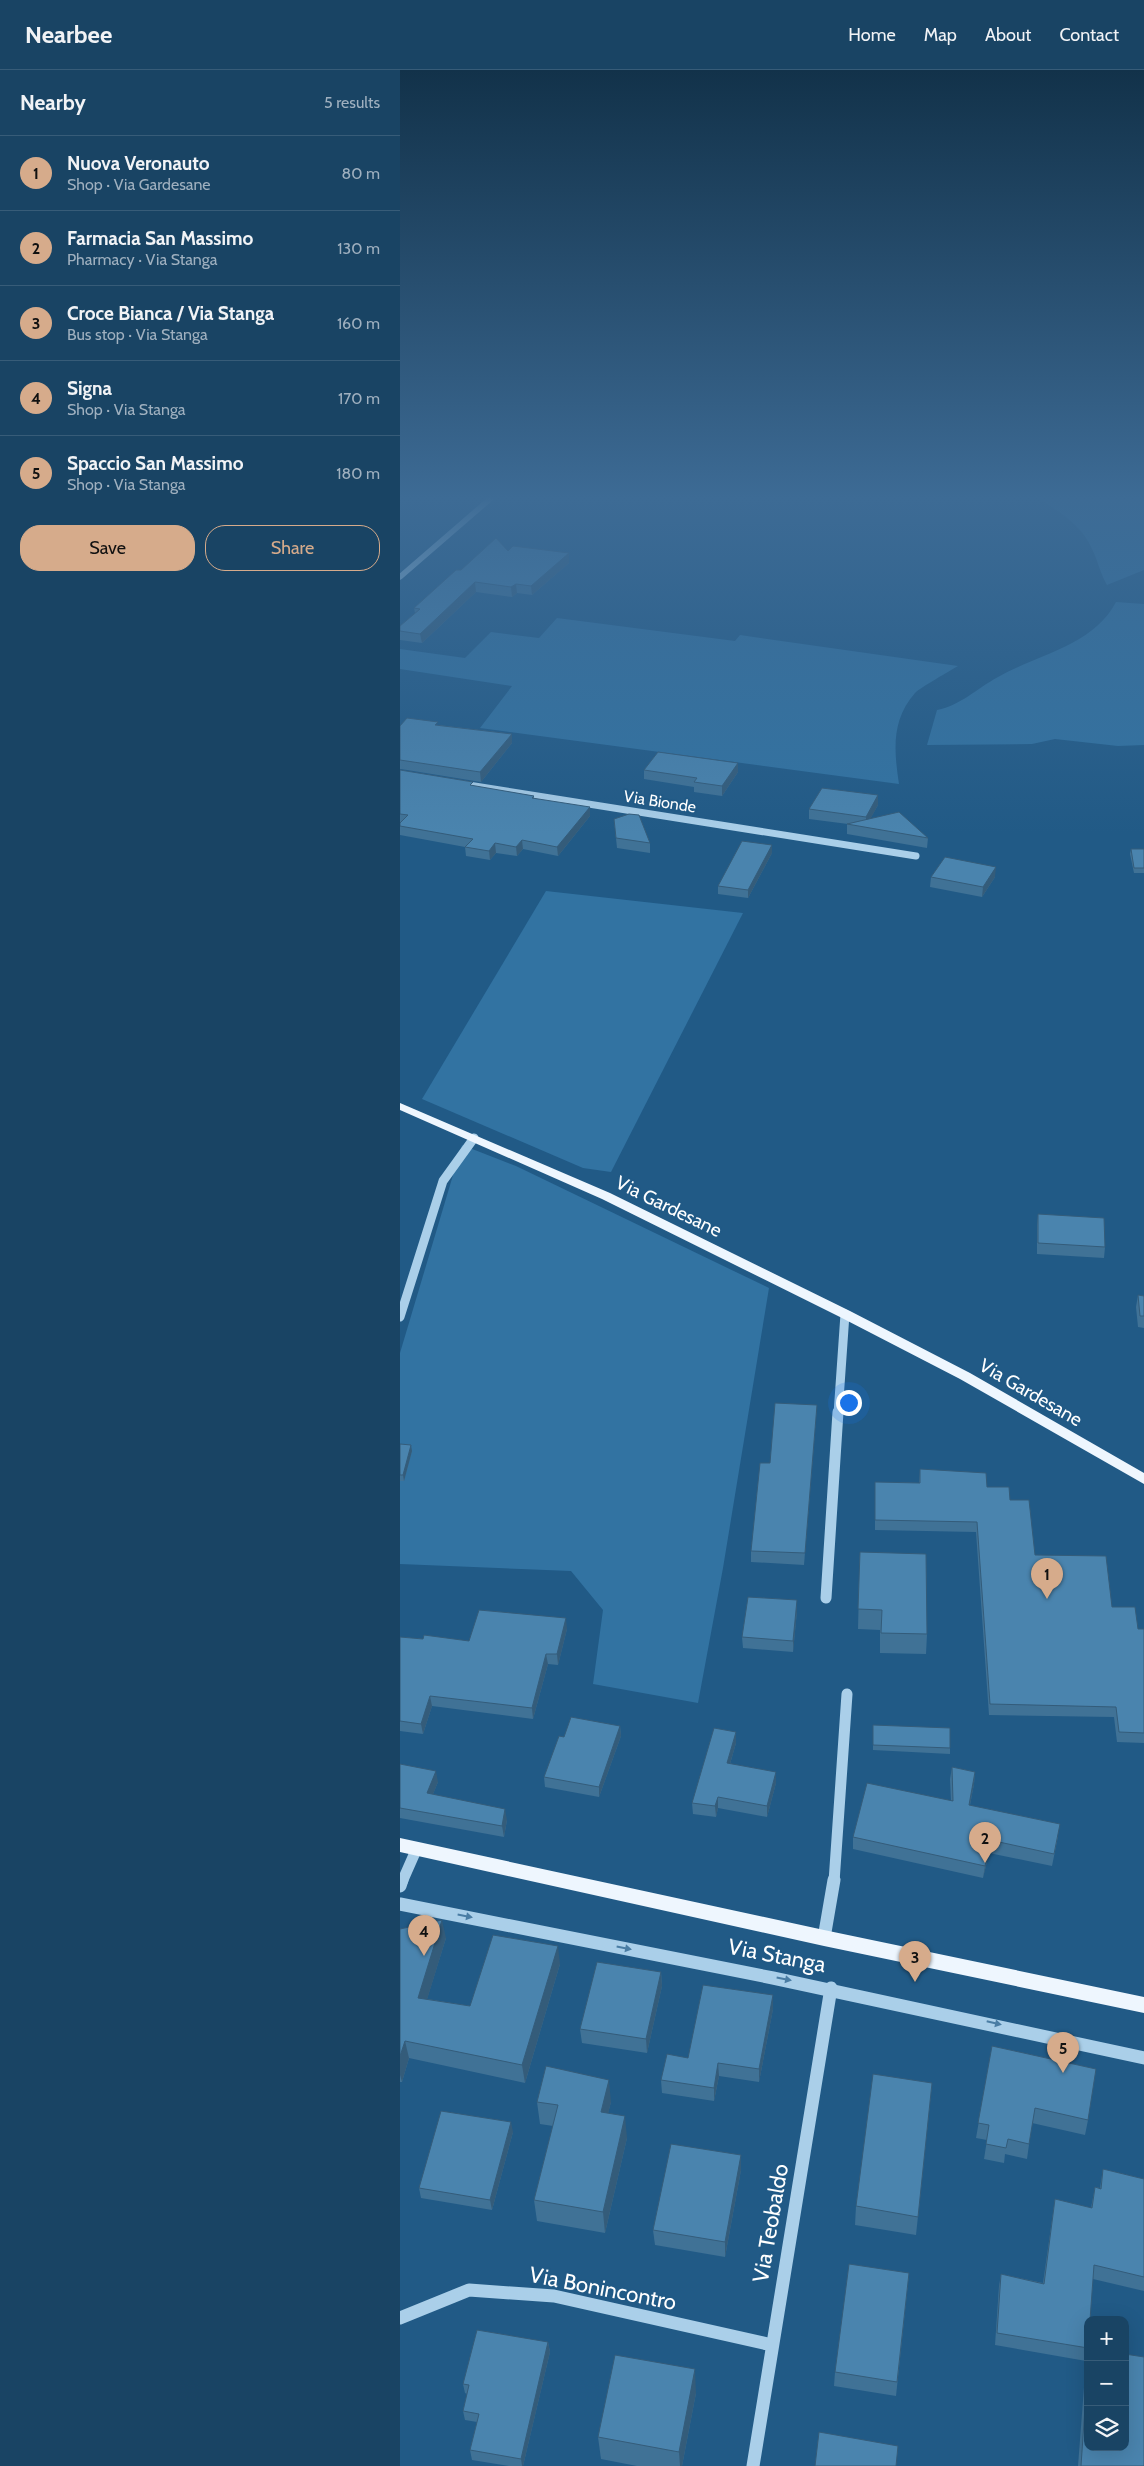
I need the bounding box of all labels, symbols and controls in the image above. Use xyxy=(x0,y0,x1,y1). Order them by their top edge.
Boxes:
text: Nearbee xyxy=(25,20,112,49)
text: Home xyxy=(848,24,896,46)
text: Map xyxy=(924,24,957,46)
text: About xyxy=(985,24,1031,46)
text: Contact xyxy=(1059,24,1119,46)
text: Nearby xyxy=(20,90,86,115)
text: 5 results xyxy=(324,93,380,112)
text: Nuova Veronauto xyxy=(67,152,210,175)
text: 1 xyxy=(33,164,39,183)
text: 80 m xyxy=(342,164,380,183)
text: Shop · Via Gardesane xyxy=(67,175,211,194)
text: Farmacia San Massimo xyxy=(67,227,253,250)
text: 2 xyxy=(32,239,40,258)
text: 130 m xyxy=(337,239,380,258)
text: Pharmacy · Via Stanga xyxy=(67,250,217,269)
text: Croce Bianca / Via Stanga xyxy=(67,302,274,325)
text: 3 xyxy=(32,314,40,333)
text: 160 m xyxy=(337,314,380,333)
text: Bus stop · Via Stanga xyxy=(67,325,208,344)
text: Signa xyxy=(67,377,112,400)
text: 4 xyxy=(31,389,41,408)
text: 170 m xyxy=(338,389,380,408)
text: Shop · Via Stanga xyxy=(67,400,186,419)
text: Spaccio San Massimo xyxy=(67,452,244,475)
text: 5 xyxy=(32,464,40,483)
text: 180 m xyxy=(336,464,380,483)
text: Shop · Via Stanga xyxy=(67,475,186,494)
button: Save xyxy=(20,525,195,571)
button: Share xyxy=(205,525,380,571)
street label: Via Bionde xyxy=(622,786,697,817)
street label: Via Gardesane xyxy=(612,1171,726,1242)
street label: Via Gardesane xyxy=(975,1354,1087,1431)
your location xyxy=(836,1390,862,1416)
pin: 1 xyxy=(1031,1558,1063,1599)
pin: 2 xyxy=(969,1822,1001,1863)
one-way arrow xyxy=(457,1913,473,1921)
pin: 4 xyxy=(408,1915,440,1956)
street label: Via Stanga xyxy=(726,1933,828,1978)
pin: 3 xyxy=(899,1941,931,1982)
one-way arrow xyxy=(617,1944,633,1952)
one-way arrow xyxy=(776,1975,792,1983)
one-way arrow xyxy=(987,2019,1002,2027)
pin: 5 xyxy=(1047,2032,1079,2073)
street label: Via Teobaldo xyxy=(747,2162,794,2285)
street label: Via Bonincontro xyxy=(527,2261,679,2316)
map controls xyxy=(1084,2316,1129,2451)
button: + xyxy=(1084,2316,1129,2361)
button: − xyxy=(1084,2361,1129,2406)
button: layers xyxy=(1084,2406,1129,2451)

